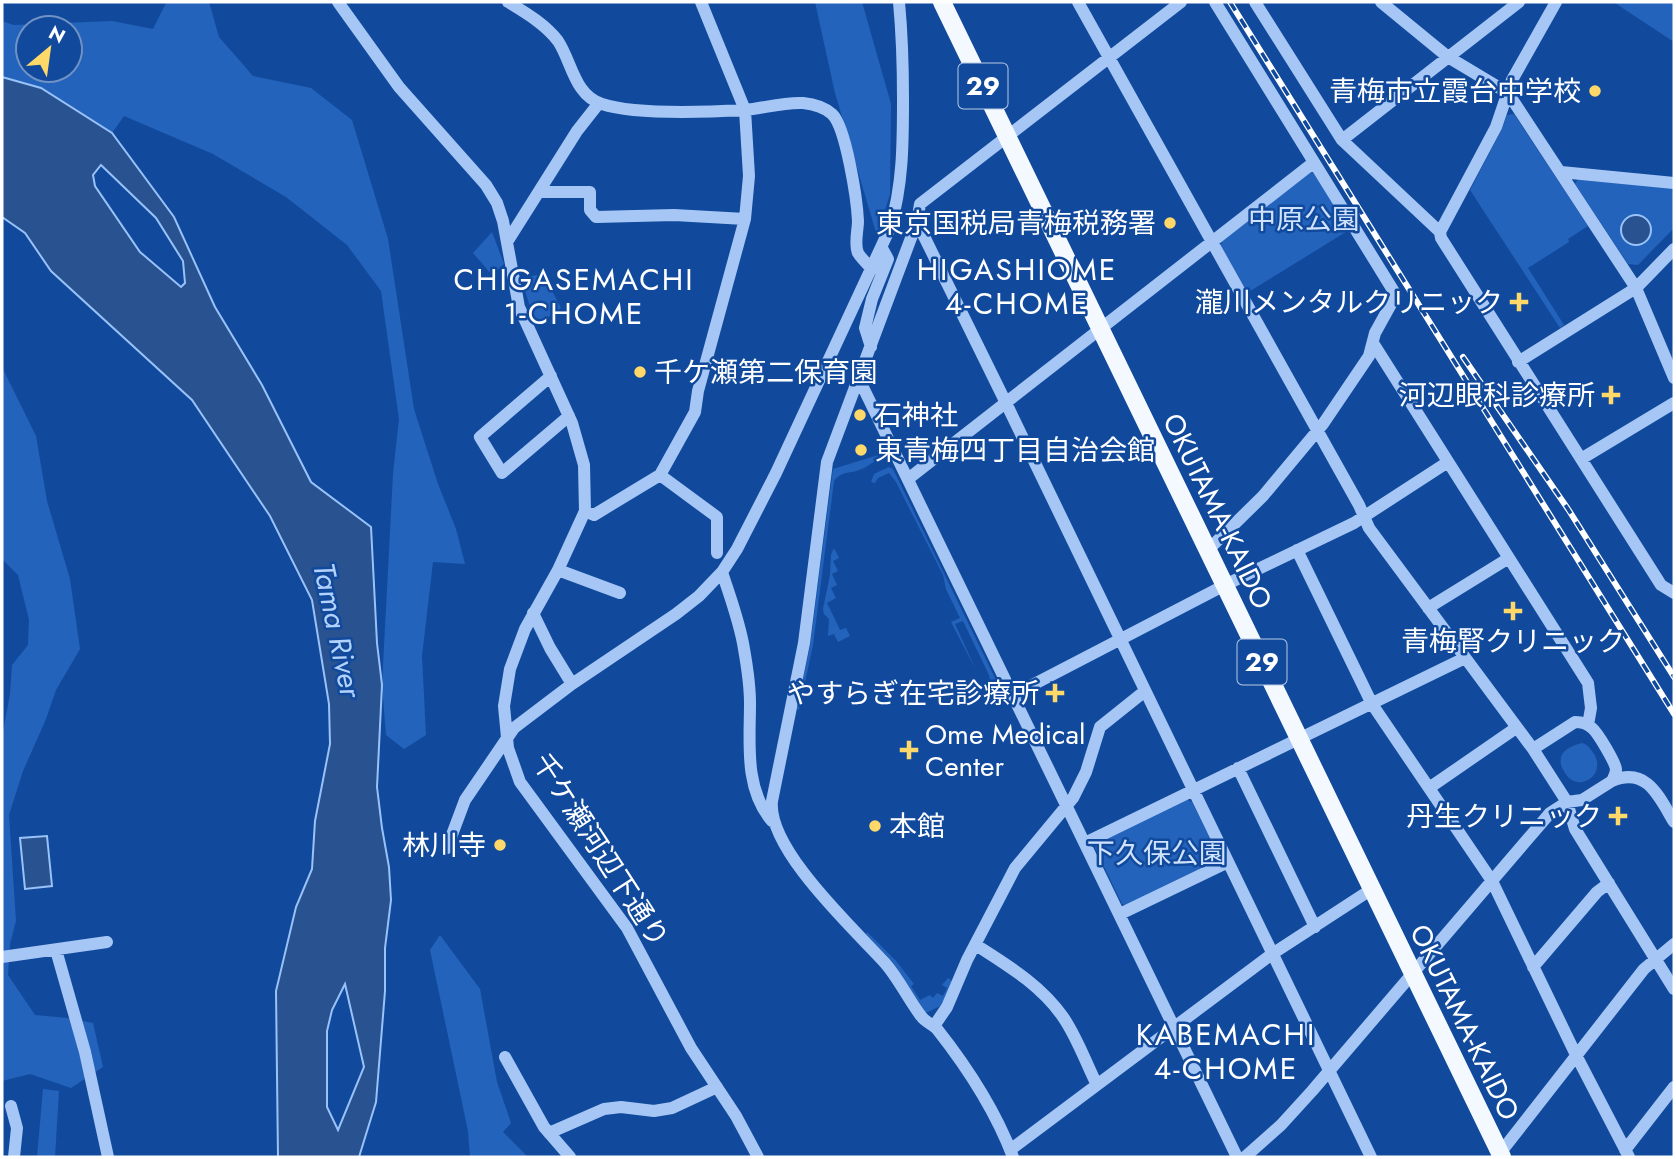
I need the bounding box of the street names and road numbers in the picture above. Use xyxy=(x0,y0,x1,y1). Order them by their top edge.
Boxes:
road number: 29 xyxy=(958,64,1007,108)
street label: OKUTAMA-KAIDO xyxy=(1152,406,1283,616)
road number: 29 xyxy=(1238,640,1286,684)
street label: 千ケ瀬河辺下通り xyxy=(522,745,679,955)
street label: OKUTAMA-KAIDO xyxy=(1399,917,1530,1127)

